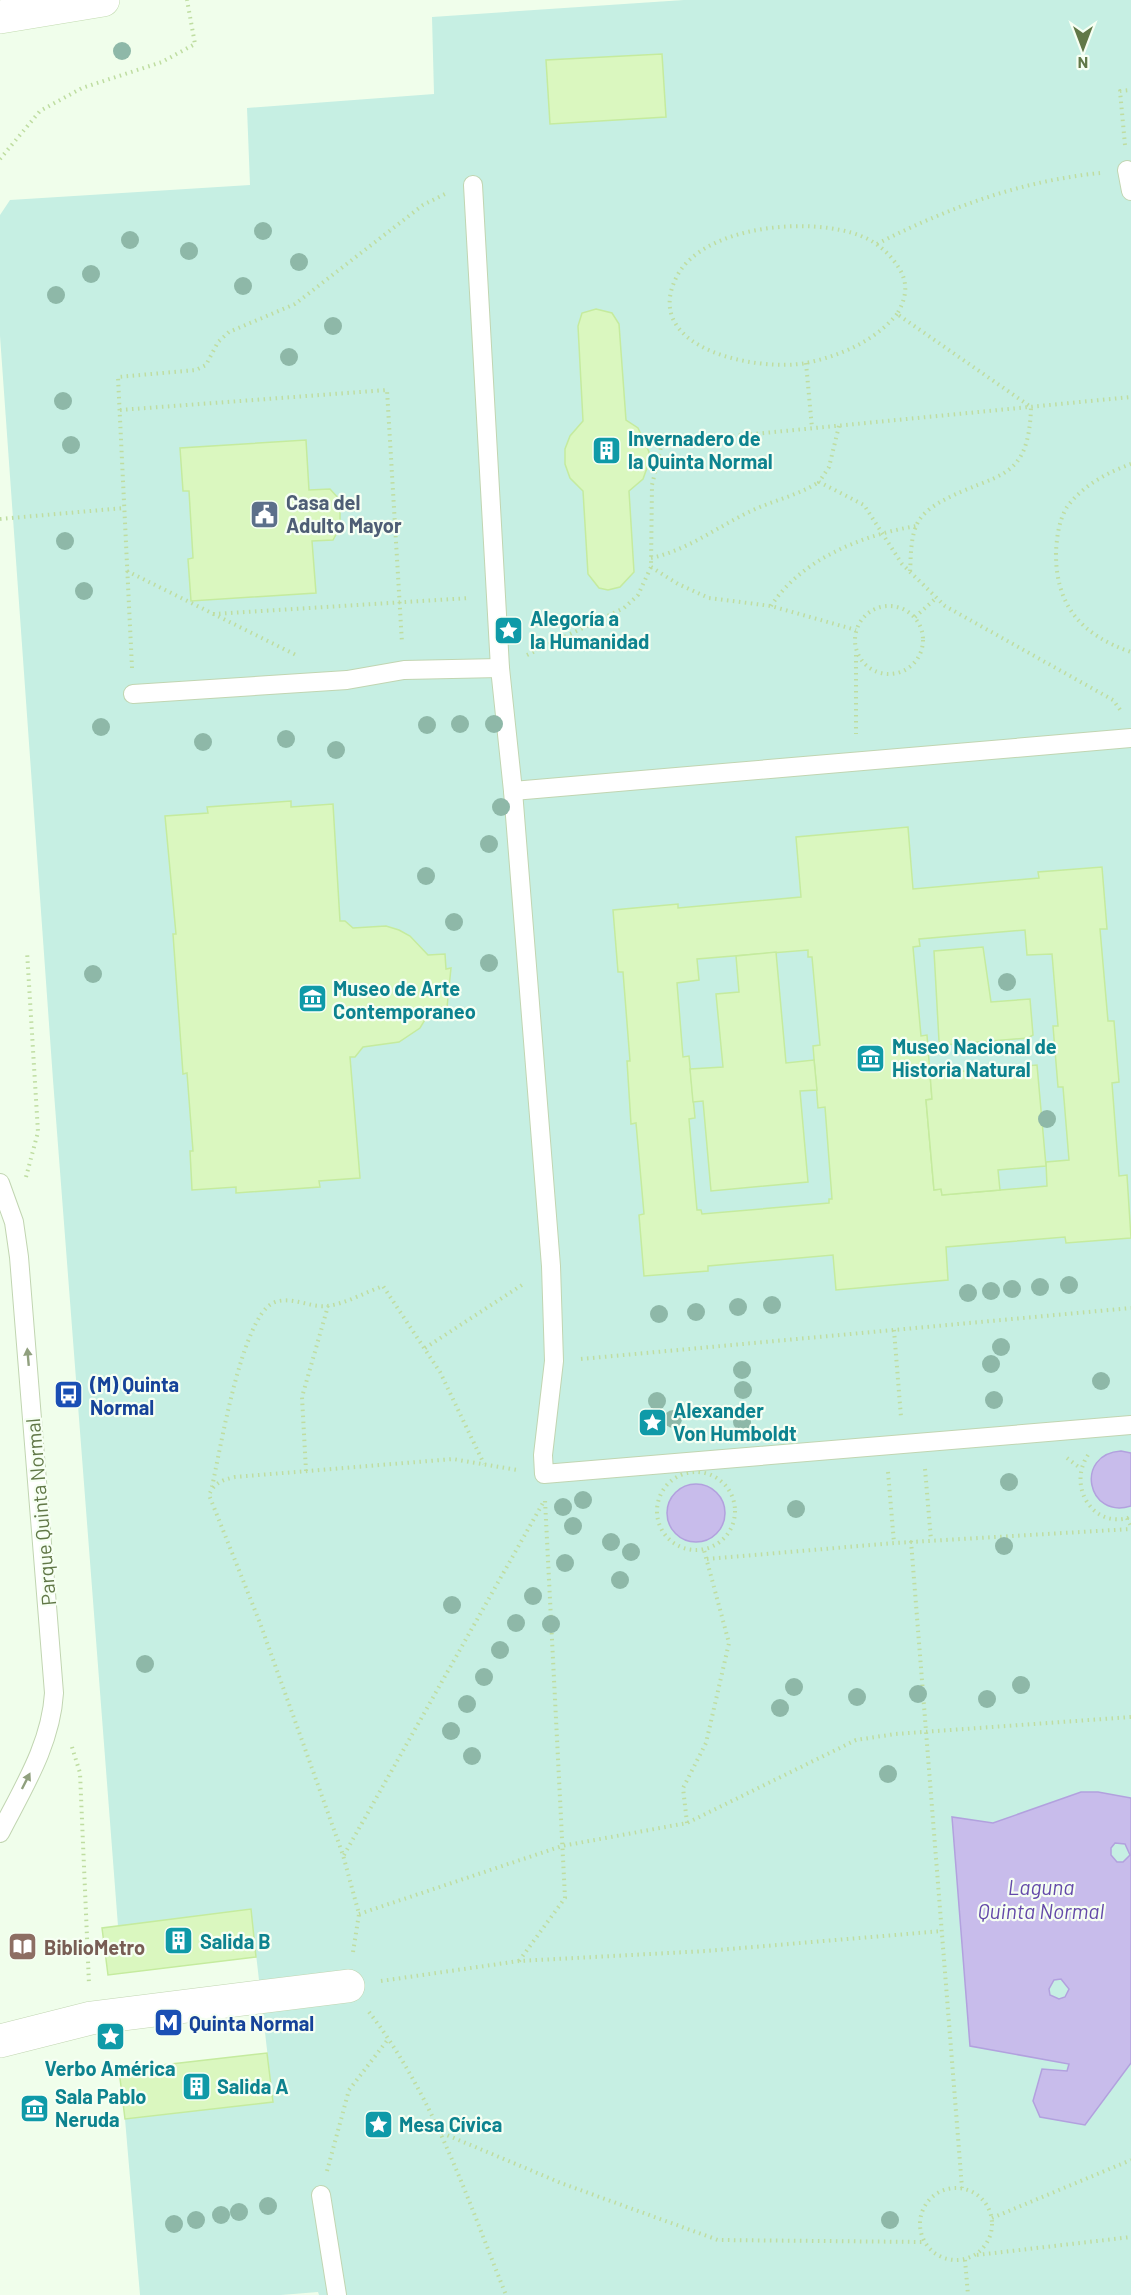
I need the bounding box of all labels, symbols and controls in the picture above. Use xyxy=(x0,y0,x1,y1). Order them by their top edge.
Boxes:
north arrow xyxy=(1053,18,1113,78)
text: N xyxy=(1078,54,1088,73)
place label: Invernadero de la Quinta Normal xyxy=(628,426,773,473)
building icon: Invernadero de la Quinta Normal xyxy=(591,434,623,466)
place label: Casa del Adulto Mayor xyxy=(286,490,402,537)
public building icon: Casa del Adulto Mayor xyxy=(249,498,281,530)
place label: Alegoría a la Humanidad xyxy=(530,606,649,653)
place icon: Alegoría a la Humanidad xyxy=(493,614,525,646)
place label: Museo de Arte Contemporaneo xyxy=(333,976,476,1023)
museum icon: Museo de Arte Contemporaneo xyxy=(296,983,328,1015)
place label: Museo Nacional de Historia Natural xyxy=(892,1034,1057,1081)
museum icon: Museo Nacional de Historia Natural xyxy=(855,1042,887,1074)
one-way arrow xyxy=(23,1348,33,1367)
place label: (M) Quinta Normal xyxy=(89,1372,179,1419)
bus stop icon: (M) Quinta Normal xyxy=(53,1379,85,1411)
place label: Alexander Von Humboldt xyxy=(673,1398,797,1445)
place icon: Alexander Von Humboldt xyxy=(636,1406,668,1438)
street label: Parque Quinta Normal xyxy=(20,1417,60,1607)
one-way arrow xyxy=(22,1773,31,1790)
water label: Laguna Quinta Normal xyxy=(978,1874,1104,1923)
building icon: Salida B xyxy=(163,1925,195,1957)
place label: Salida B xyxy=(200,1929,271,1953)
library icon: BiblioMetro xyxy=(7,1931,39,1963)
place label: BiblioMetro xyxy=(44,1935,145,1959)
metro station icon: Quinta Normal xyxy=(152,2007,184,2039)
place label: Quinta Normal xyxy=(189,2011,314,2035)
place icon: Verbo América xyxy=(94,2021,126,2053)
place label: Verbo América xyxy=(44,2056,176,2080)
building icon: Salida A xyxy=(180,2070,212,2102)
place label: Salida A xyxy=(217,2074,289,2098)
place label: Sala Pablo Neruda xyxy=(55,2084,146,2131)
museum icon: Sala Pablo Neruda xyxy=(18,2092,50,2124)
place icon: Mesa Cívica xyxy=(362,2108,394,2140)
place label: Mesa Cívica xyxy=(399,2112,502,2136)

